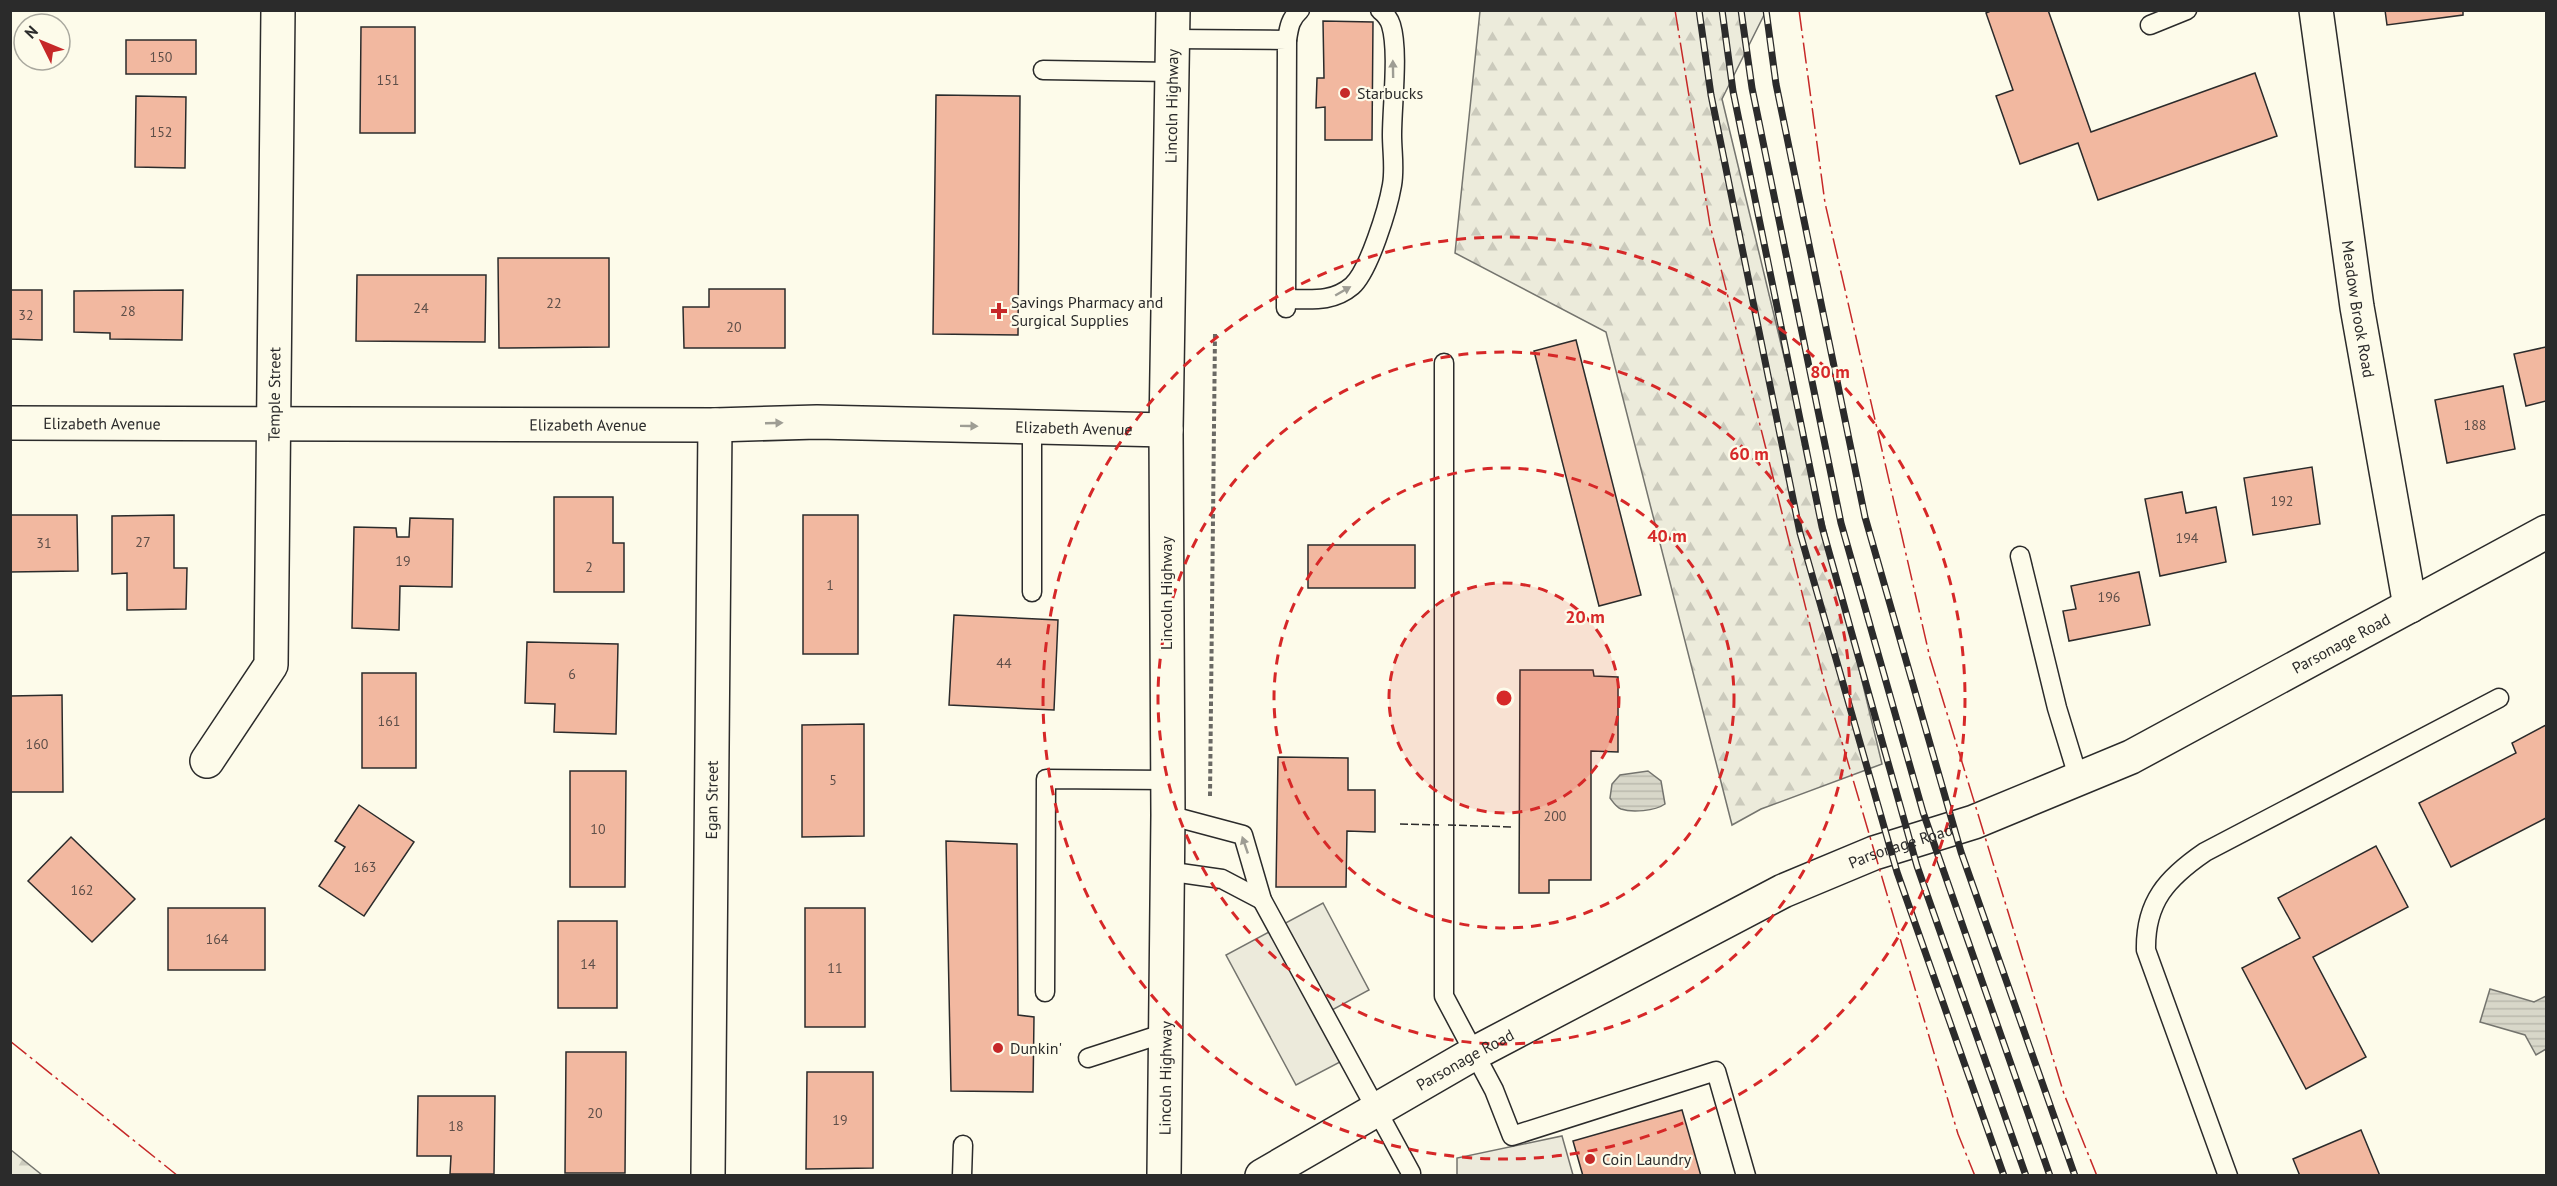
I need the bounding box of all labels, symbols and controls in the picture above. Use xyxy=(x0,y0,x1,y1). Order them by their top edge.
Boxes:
north arrow xyxy=(12,12,72,72)
text: N xyxy=(20,21,42,42)
house number: 150 xyxy=(150,48,173,66)
street label: Lincoln Highway xyxy=(1160,48,1182,163)
one-way arrow xyxy=(1389,59,1398,78)
house number: 151 xyxy=(377,71,399,89)
place label: Starbucks xyxy=(1357,83,1423,103)
marker: Starbucks xyxy=(1338,86,1352,100)
house number: 152 xyxy=(150,123,172,141)
street label: Meadow Brook Road xyxy=(2338,239,2379,379)
one-way arrow xyxy=(1335,286,1351,297)
place label: Savings Pharmacy and Surgical Supplies xyxy=(1011,292,1163,330)
house number: 22 xyxy=(546,294,562,312)
house number: 24 xyxy=(413,299,429,317)
house number: 28 xyxy=(120,302,136,320)
marker: Savings Pharmacy and Surgical Supplies xyxy=(992,304,1006,318)
house number: 32 xyxy=(18,306,34,324)
house number: 20 xyxy=(726,318,742,336)
street label: Temple Street xyxy=(263,346,284,442)
text: 80 m xyxy=(1810,360,1850,383)
street label: Elizabeth Avenue xyxy=(43,413,161,433)
street label: Elizabeth Avenue xyxy=(529,414,647,435)
house number: 188 xyxy=(2464,416,2486,434)
street label: Elizabeth Avenue xyxy=(1015,417,1133,439)
one-way arrow xyxy=(764,419,783,428)
one-way arrow xyxy=(959,421,978,431)
text: 60 m xyxy=(1729,442,1769,465)
house number: 192 xyxy=(2271,492,2293,510)
text: 40 m xyxy=(1647,524,1687,547)
house number: 194 xyxy=(2176,529,2199,547)
house number: 27 xyxy=(135,533,151,551)
house number: 31 xyxy=(36,534,52,552)
street label: Lincoln Highway xyxy=(1156,535,1176,650)
house number: 19 xyxy=(395,552,411,570)
house number: 2 xyxy=(585,558,593,576)
house number: 1 xyxy=(826,576,834,594)
house number: 196 xyxy=(2098,588,2120,606)
text: 20 m xyxy=(1565,605,1605,628)
street label: Parsonage Road xyxy=(2288,608,2393,678)
house number: 44 xyxy=(996,654,1012,672)
house number: 6 xyxy=(568,665,576,683)
centre of rings xyxy=(1494,688,1514,708)
house number: 161 xyxy=(378,712,400,730)
house number: 160 xyxy=(26,735,49,753)
street label: Egan Street xyxy=(701,760,722,840)
house number: 5 xyxy=(829,771,837,789)
house number: 200 xyxy=(1544,807,1567,825)
street label: Parsonage Road xyxy=(1845,819,1955,873)
house number: 10 xyxy=(590,820,606,838)
one-way arrow xyxy=(1240,835,1249,853)
house number: 163 xyxy=(354,858,376,876)
house number: 162 xyxy=(71,881,93,899)
house number: 164 xyxy=(206,930,229,948)
house number: 14 xyxy=(580,955,596,973)
house number: 11 xyxy=(827,959,843,977)
street label: Lincoln Highway xyxy=(1154,1020,1176,1135)
street label: Parsonage Road xyxy=(1413,1024,1517,1095)
place label: Dunkin' xyxy=(1010,1038,1062,1058)
marker: Dunkin' xyxy=(991,1041,1005,1055)
house number: 20 xyxy=(587,1104,603,1122)
house number: 19 xyxy=(832,1111,848,1129)
house number: 18 xyxy=(448,1117,464,1135)
place label: Coin Laundry xyxy=(1602,1149,1692,1169)
marker: Coin Laundry xyxy=(1583,1152,1597,1166)

